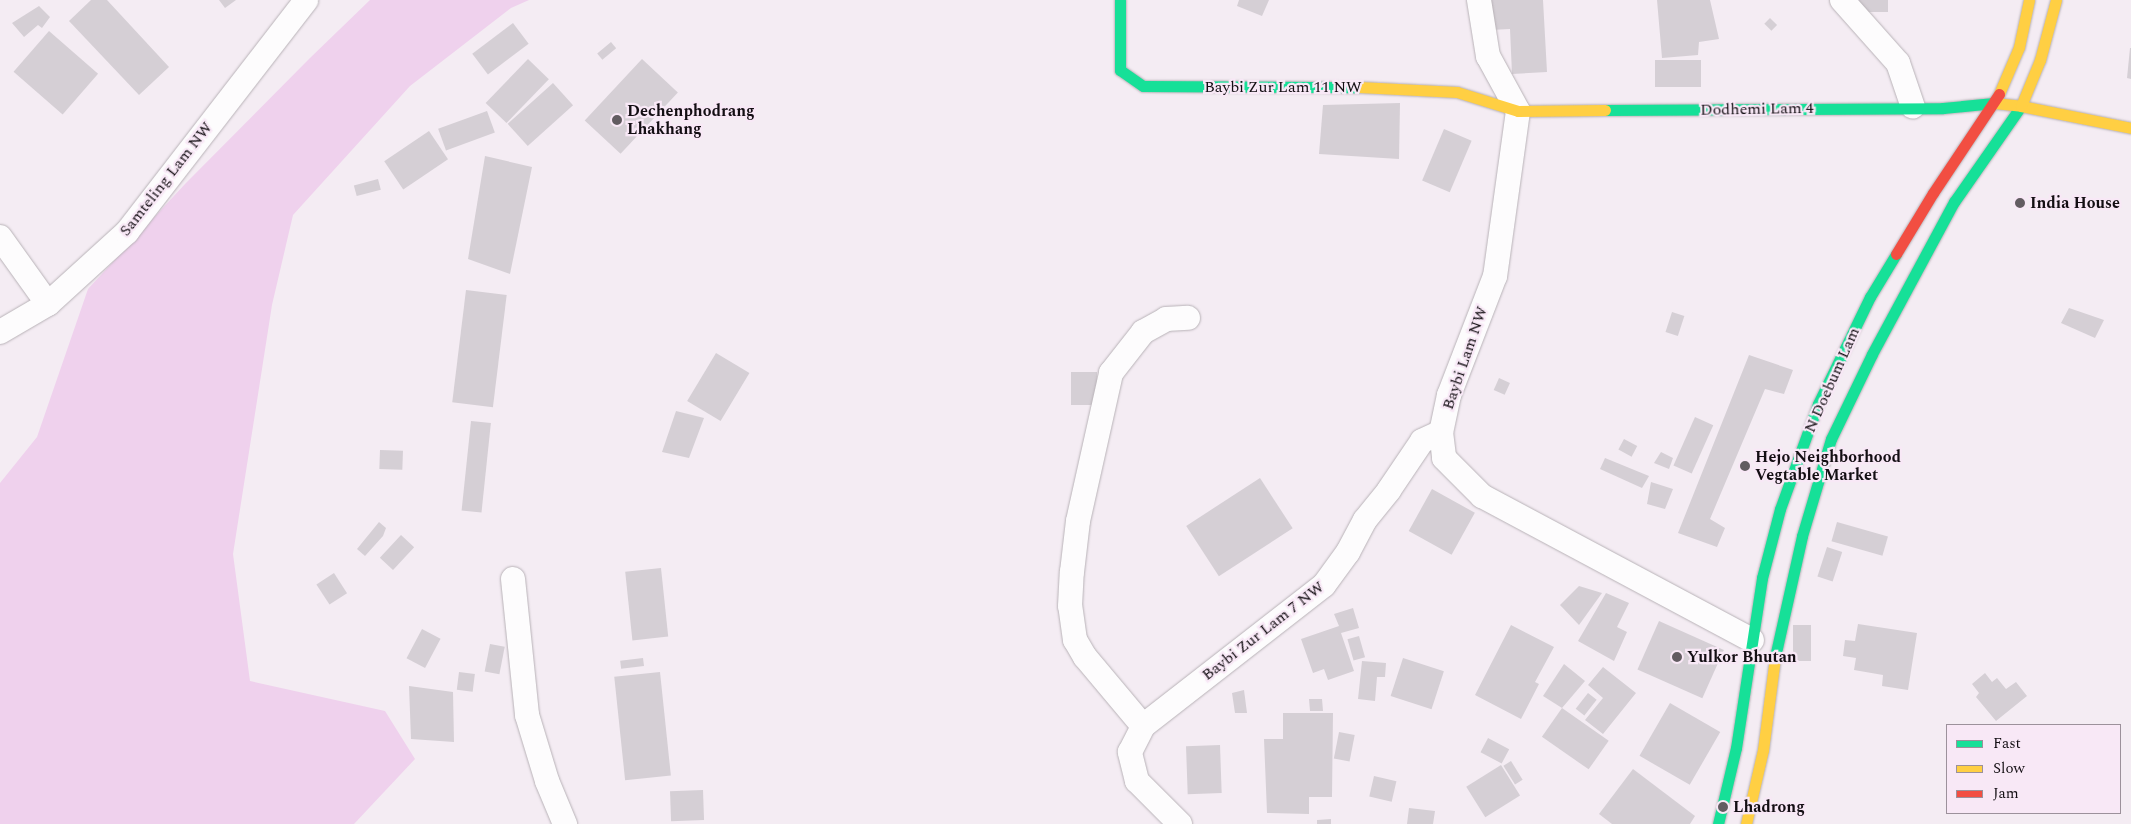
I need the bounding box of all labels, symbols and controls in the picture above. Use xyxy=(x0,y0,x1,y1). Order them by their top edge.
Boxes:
street label: Baybi Zur Lam 11 NW xyxy=(1204,77,1362,97)
street label: Dodhemi Lam 4 xyxy=(1700,98,1814,120)
place label: Dechenphodrang Lhakhang xyxy=(627,101,755,139)
marker: Dechenphodrang Lhakhang xyxy=(611,114,623,126)
street label: Samteling Lam NW xyxy=(115,118,217,240)
place label: India House xyxy=(2030,193,2120,213)
marker: India House xyxy=(2014,197,2026,209)
street label: Baybi Lam NW xyxy=(1438,304,1492,412)
street label: N Doebum Lam xyxy=(1800,324,1864,436)
place label: Hejo Neighborhood Vegtable Market xyxy=(1755,447,1901,485)
marker: Hejo Neighborhood Vegtable Market xyxy=(1739,460,1751,472)
street label: Baybi Zur Lam 7 NW xyxy=(1198,577,1328,685)
place label: Yulkor Bhutan xyxy=(1687,647,1797,667)
marker: Yulkor Bhutan xyxy=(1671,651,1683,663)
legend xyxy=(1946,724,2121,814)
text: Fast xyxy=(1993,732,2021,755)
text: Slow xyxy=(1993,757,2025,780)
text: Jam xyxy=(1993,782,2019,805)
place label: Lhadrong xyxy=(1733,797,1805,817)
marker: Lhadrong xyxy=(1717,801,1729,813)

